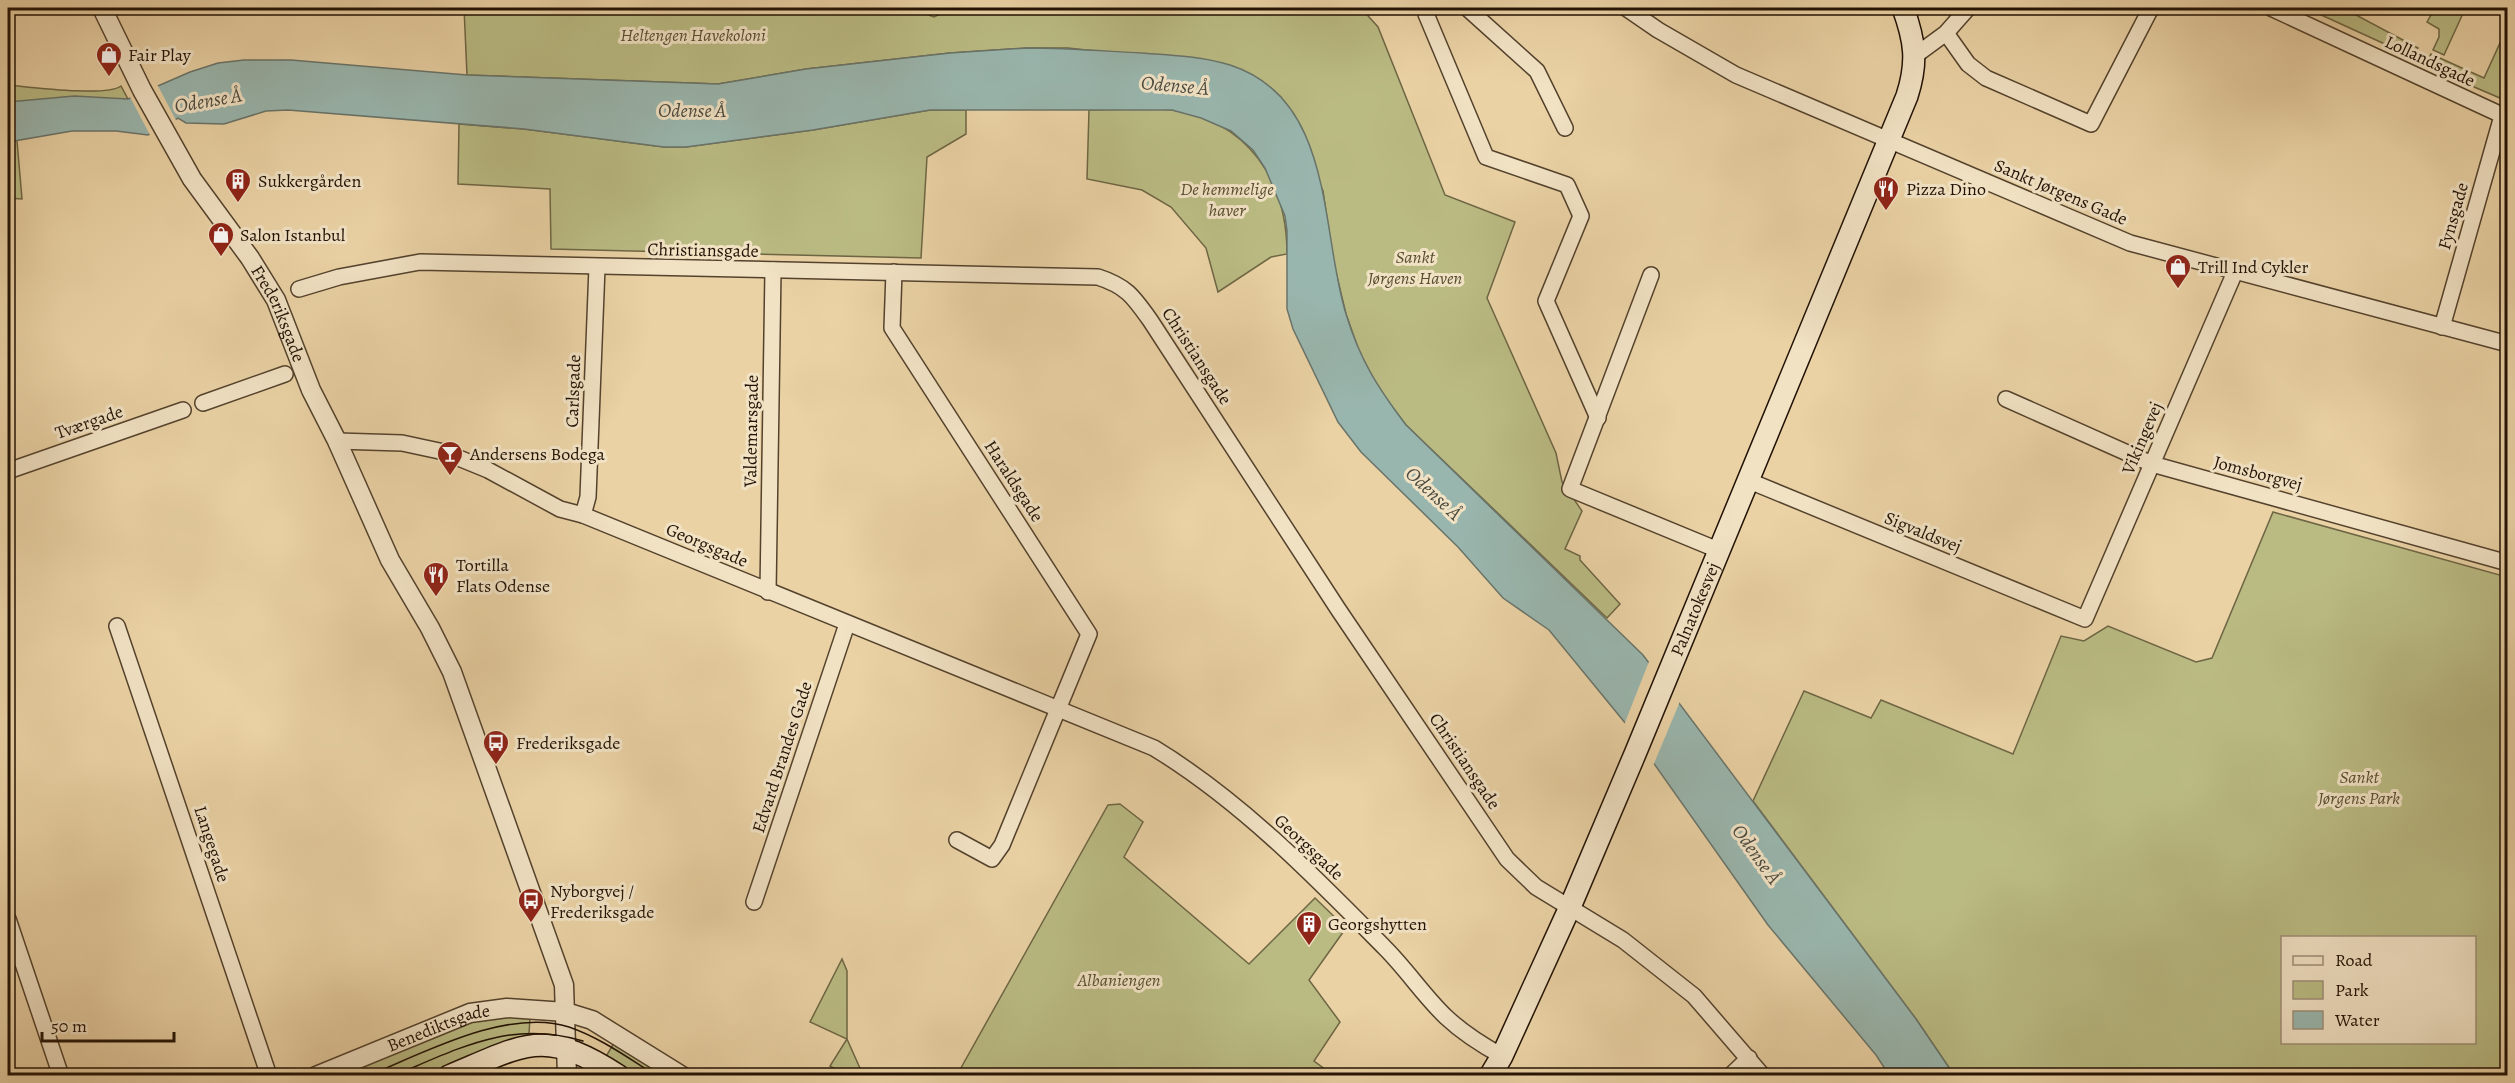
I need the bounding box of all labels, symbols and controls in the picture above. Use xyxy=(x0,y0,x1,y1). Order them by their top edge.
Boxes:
park label: Heltengen Havekoloni xyxy=(620,23,766,47)
street label: Lollandsgade xyxy=(2381,30,2479,92)
shop icon: Fair Play xyxy=(94,40,124,78)
place label: Fair Play xyxy=(128,43,192,67)
water label: Odense Å xyxy=(1140,69,1210,102)
water label: Odense Å xyxy=(172,81,244,120)
water label: Odense Å xyxy=(658,97,726,124)
street label: Sankt Jørgens Gade xyxy=(1991,153,2131,231)
building icon: Sukkergården xyxy=(223,166,253,204)
place label: Sukkergården xyxy=(258,169,361,193)
restaurant icon: Pizza Dino xyxy=(1871,174,1901,212)
park label: De hemmelige haver xyxy=(1180,177,1274,222)
place label: Pizza Dino xyxy=(1906,177,1986,201)
street label: Fynsgade xyxy=(2432,179,2474,253)
shop icon: Salon Istanbul xyxy=(206,220,236,258)
place label: Salon Istanbul xyxy=(240,223,346,247)
street label: Christiansgade xyxy=(647,237,759,263)
park label: Sankt Jørgens Haven xyxy=(1367,245,1462,290)
shop icon: Trill Ind Cykler xyxy=(2163,252,2193,290)
place label: Trill Ind Cykler xyxy=(2198,255,2309,279)
street label: Frederiksgade xyxy=(245,261,311,365)
street label: Christiansgade xyxy=(1157,303,1237,409)
street label: Carlsgade xyxy=(560,354,586,428)
street label: Valdemarsgade xyxy=(738,375,764,488)
street label: Vikingevej xyxy=(2116,398,2168,479)
street label: Tværgade xyxy=(52,399,126,445)
street label: Haraldsgade xyxy=(979,436,1049,526)
bar icon: Andersens Bodega xyxy=(435,439,465,477)
place label: Andersens Bodega xyxy=(469,442,605,466)
street label: Jomsborgvej xyxy=(2211,450,2305,496)
water label: Odense Å xyxy=(1400,460,1468,526)
street label: Sigvaldsvej xyxy=(1881,506,1965,558)
street label: Georgsgade xyxy=(662,517,752,573)
place label: Tortilla Flats Odense xyxy=(456,553,550,598)
street label: Palnatokesvej xyxy=(1665,559,1725,660)
restaurant icon: Tortilla Flats Odense xyxy=(421,560,451,598)
street label: Edvard Brandes Gade xyxy=(746,678,818,836)
street label: Christiansgade xyxy=(1424,708,1506,814)
bus stop icon: Frederiksgade xyxy=(481,728,511,766)
place label: Frederiksgade xyxy=(516,731,620,755)
park label: Sankt Jørgens Park xyxy=(2317,765,2400,810)
street label: Langegade xyxy=(188,803,236,885)
street label: Georgsgade xyxy=(1269,809,1349,885)
water label: Odense Å xyxy=(1726,819,1788,890)
place label: Nyborgvej / Frederiksgade xyxy=(550,879,654,924)
bus stop icon: Nyborgvej / Frederiksgade xyxy=(516,886,546,924)
building icon: Georgshytten xyxy=(1294,909,1324,947)
place label: Georgshytten xyxy=(1328,912,1427,936)
legend xyxy=(2281,936,2476,1044)
text: Road xyxy=(2335,948,2373,972)
park label: Albaniengen xyxy=(1076,968,1161,992)
text: Park xyxy=(2335,978,2369,1002)
street label: Benediktsgade xyxy=(383,998,491,1058)
scale bar xyxy=(42,1005,174,1043)
text: Water xyxy=(2334,1008,2380,1032)
text: 50 m xyxy=(51,1014,87,1038)

